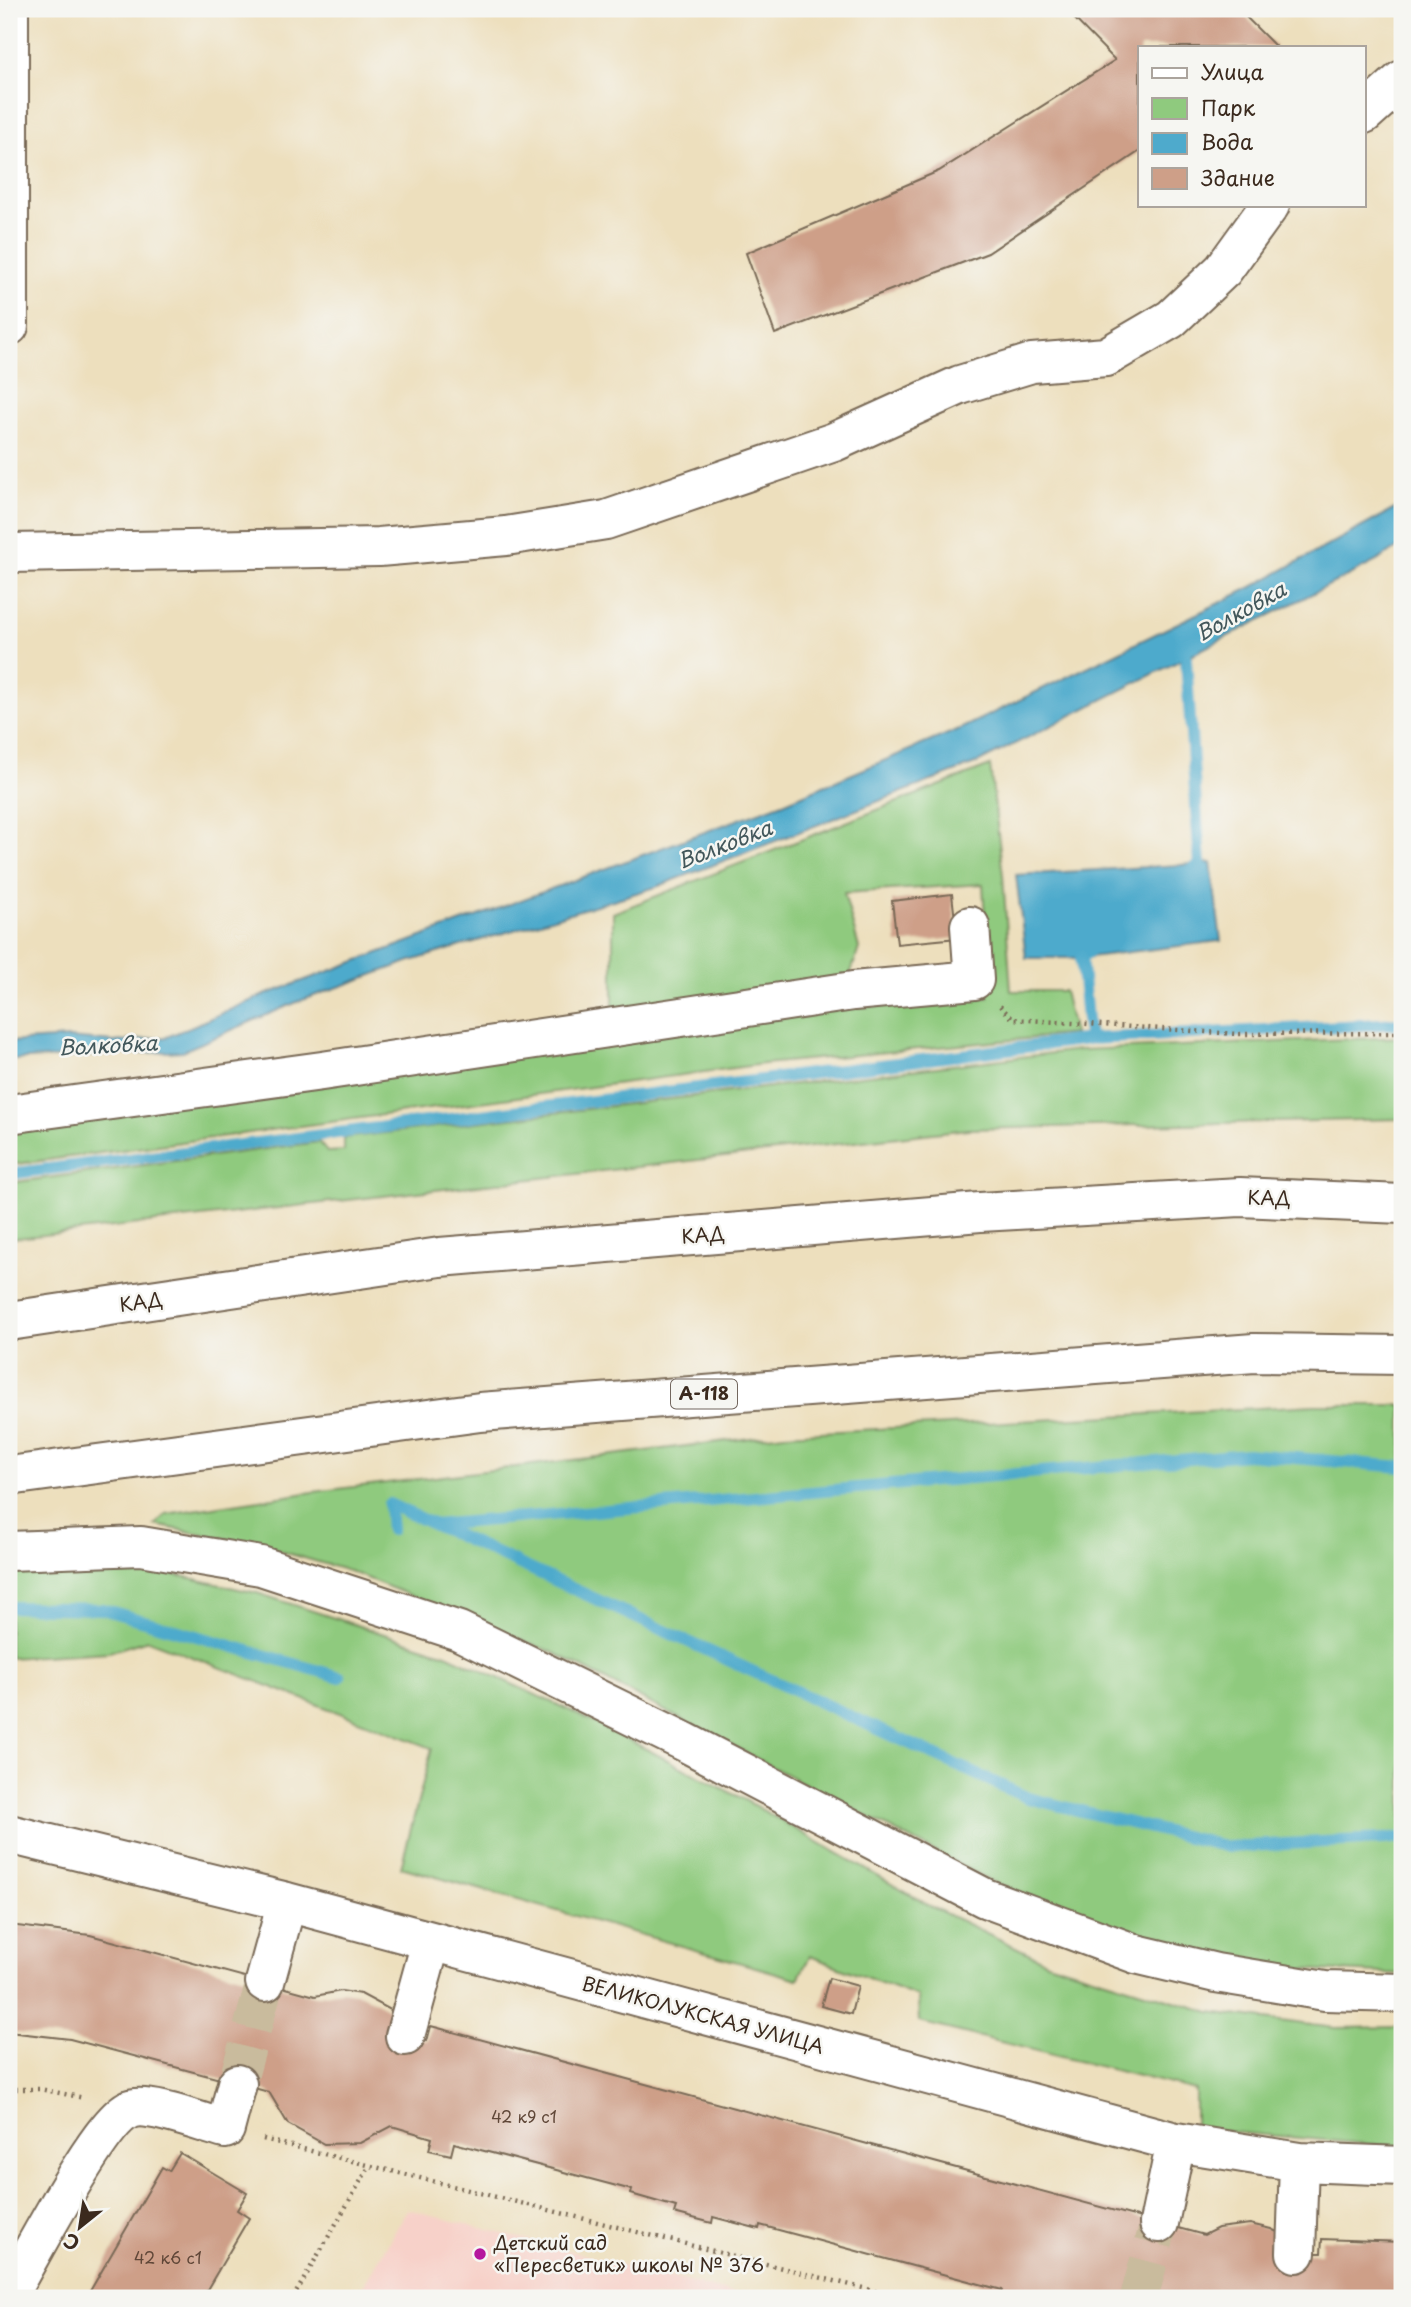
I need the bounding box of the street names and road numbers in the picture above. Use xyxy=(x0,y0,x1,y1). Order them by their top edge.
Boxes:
street label: КАД xyxy=(1247,1183,1291,1211)
street label: КАД xyxy=(680,1218,726,1250)
street label: КАД xyxy=(117,1284,164,1318)
road number: А-118 xyxy=(671,1380,737,1408)
street label: ВЕЛИКОЛУКСКАЯ УЛИЦА xyxy=(579,1968,827,2060)

